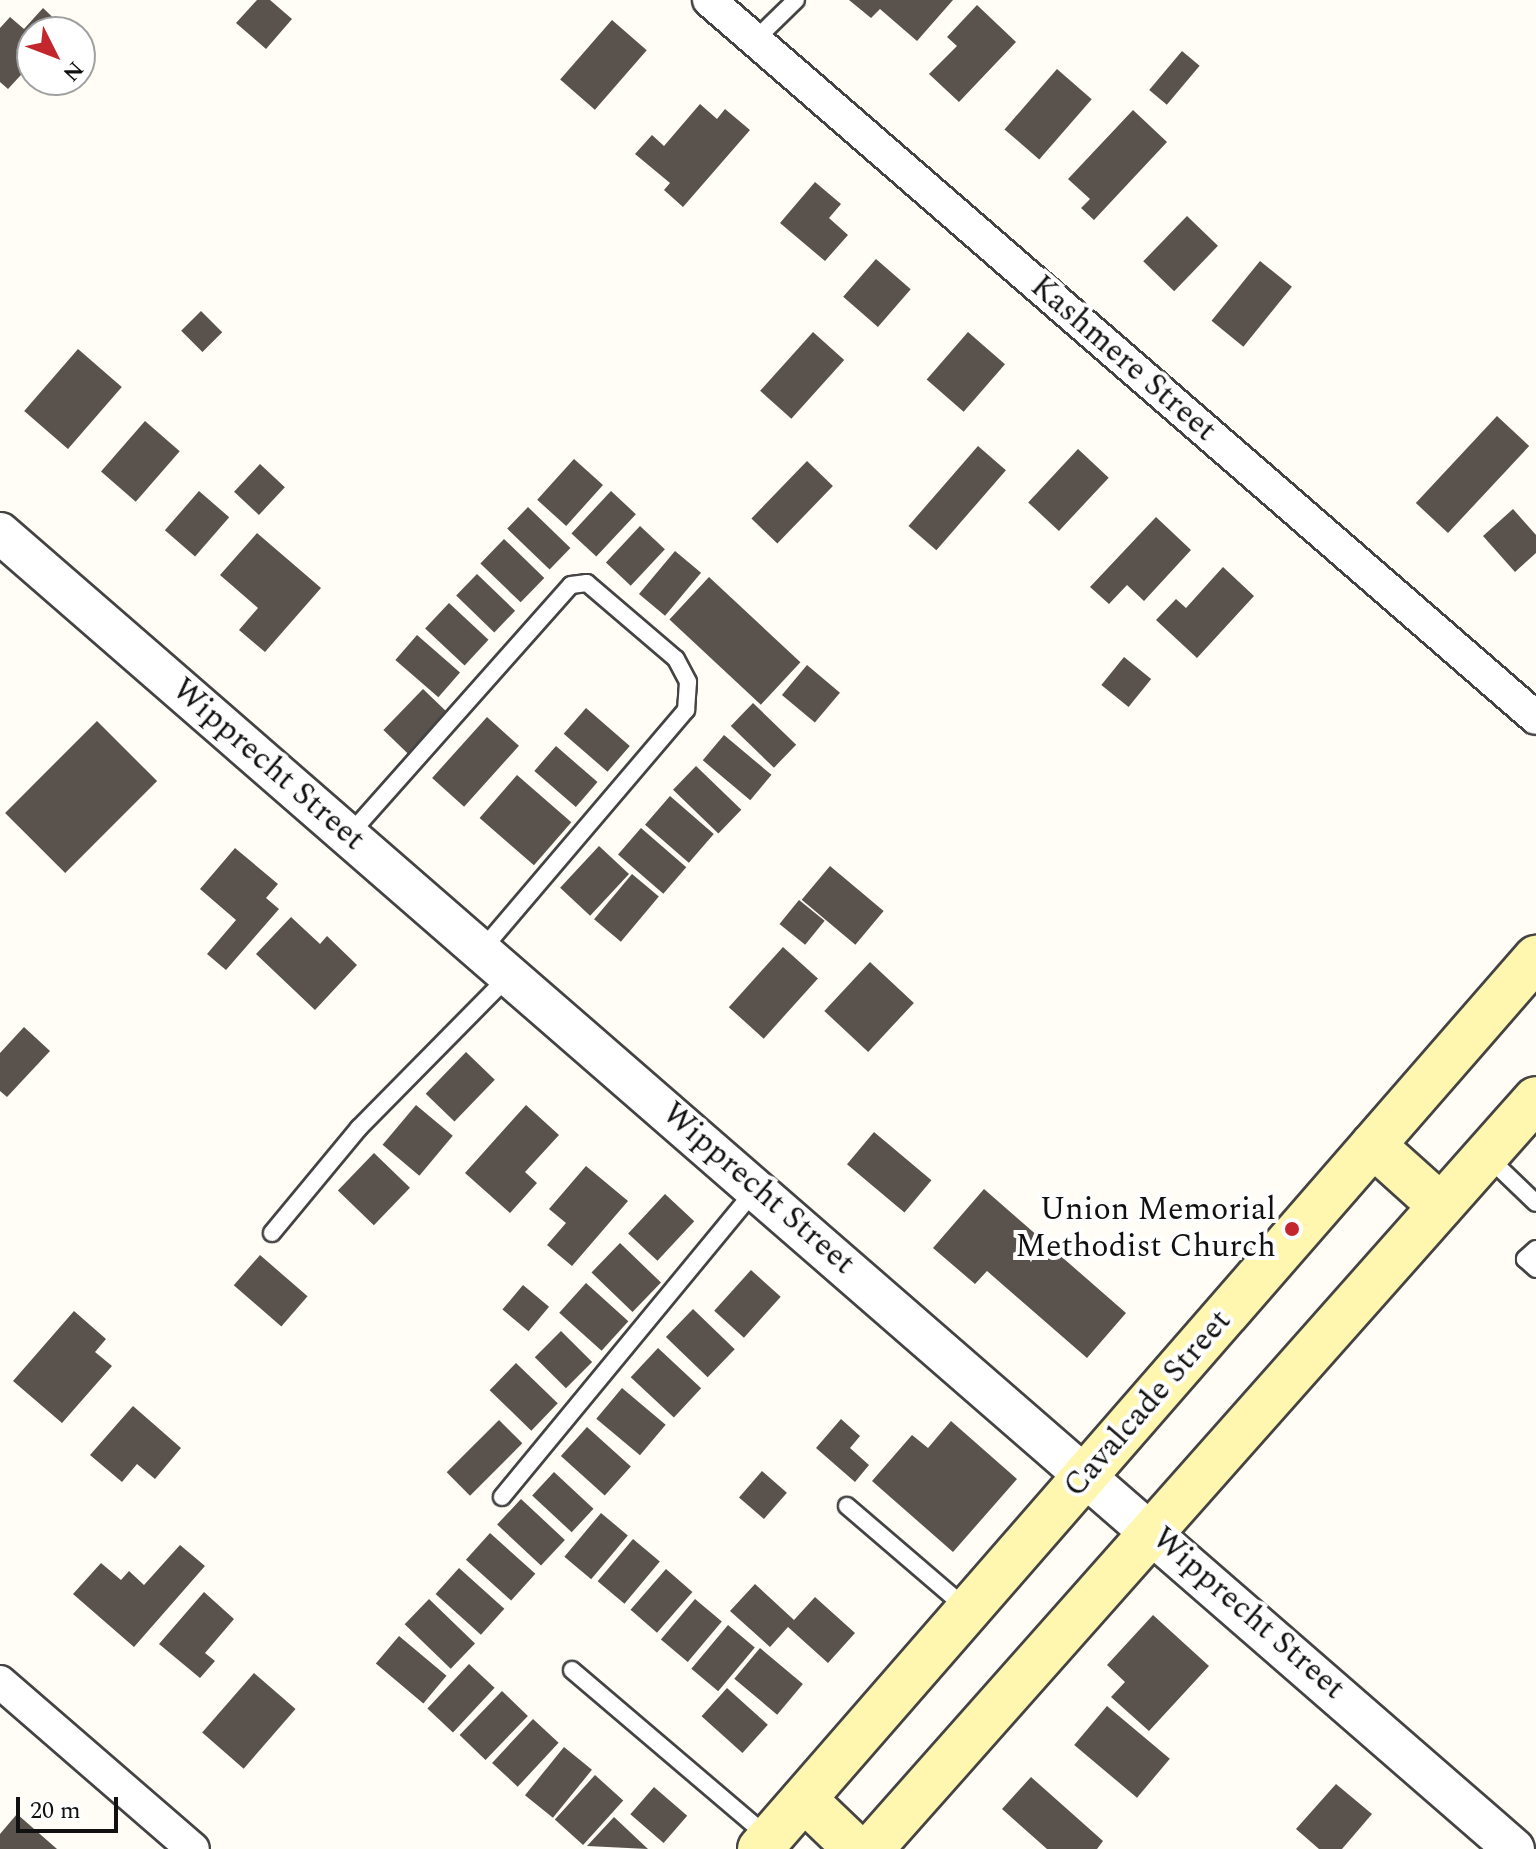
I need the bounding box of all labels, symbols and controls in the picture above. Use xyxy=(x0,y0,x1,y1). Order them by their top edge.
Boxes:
north arrow xyxy=(16,16,96,96)
text: N xyxy=(54,53,91,89)
street label: Kashmere Street xyxy=(1022,268,1224,450)
street label: Wipprecht Street xyxy=(164,671,372,859)
street label: Wipprecht Street xyxy=(654,1095,862,1283)
place label: Union Memorial Methodist Church xyxy=(1015,1192,1276,1267)
marker: Union Memorial Methodist Church xyxy=(1283,1220,1301,1238)
street label: Cavalcade Street xyxy=(1056,1303,1240,1505)
street label: Wipprecht Street xyxy=(1144,1520,1352,1708)
scale bar xyxy=(20,1781,122,1831)
text: 20 m xyxy=(30,1793,81,1829)

